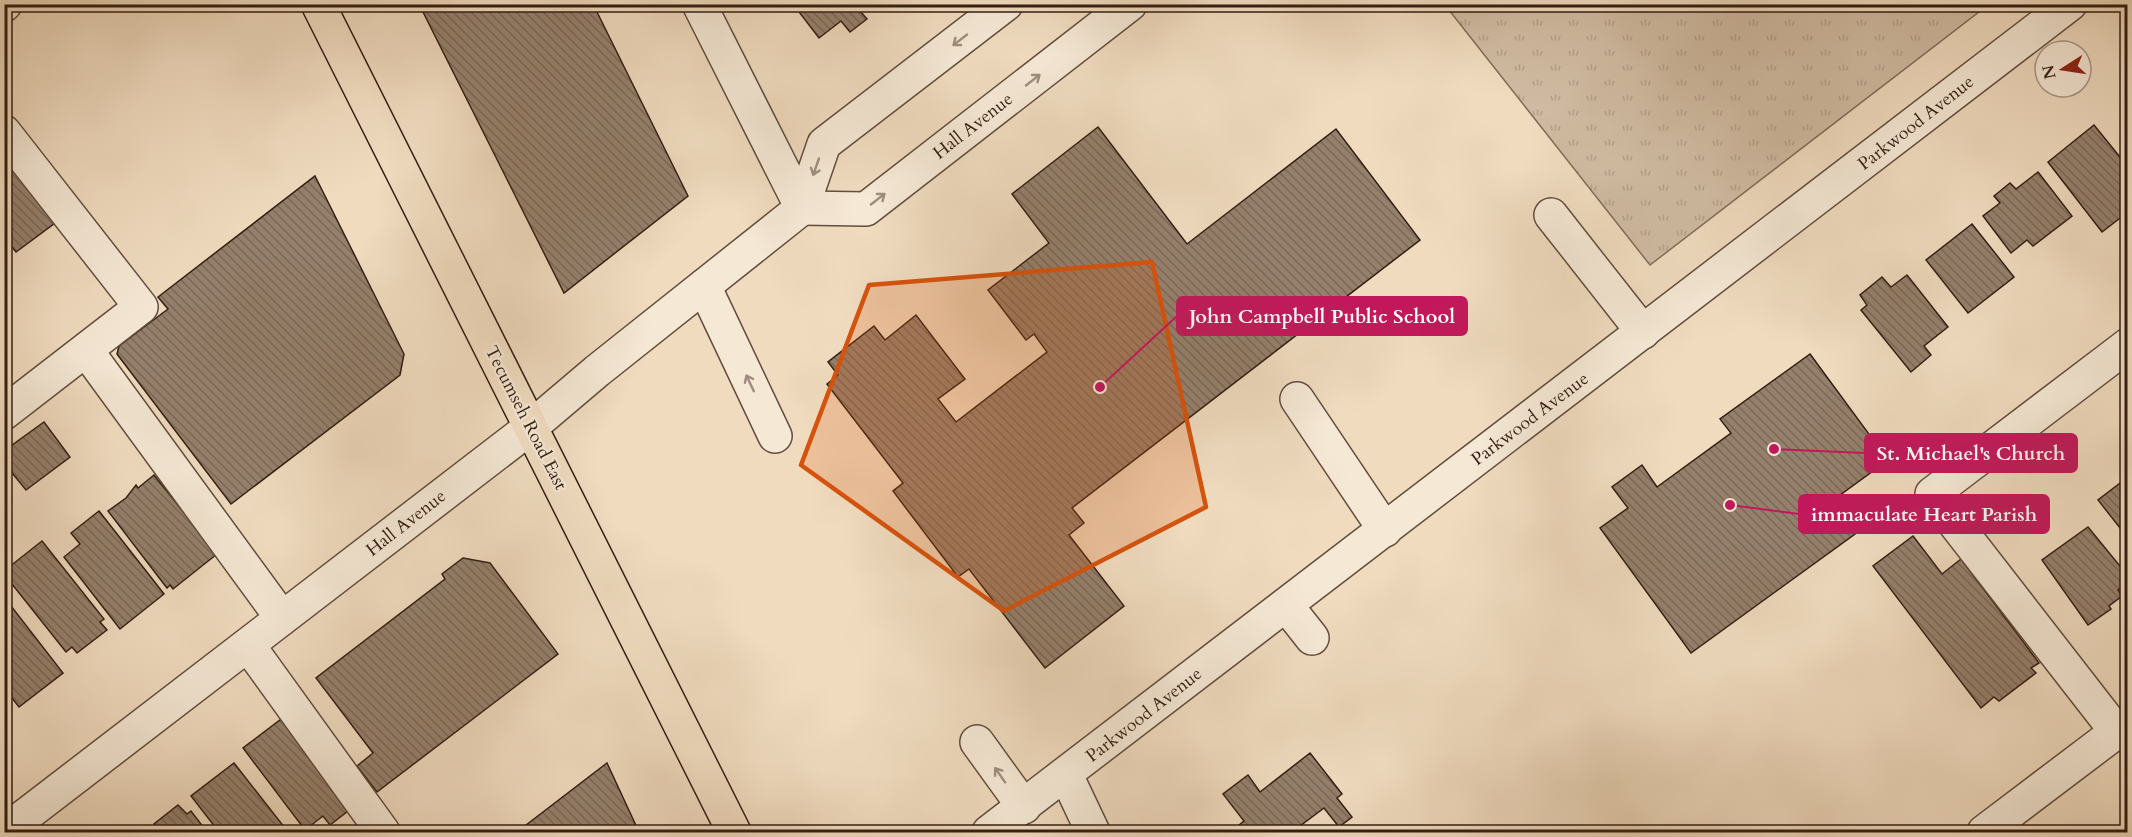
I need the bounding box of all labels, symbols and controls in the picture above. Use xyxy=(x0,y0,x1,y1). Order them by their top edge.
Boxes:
one-way arrow xyxy=(952,34,968,47)
north arrow xyxy=(2033,39,2093,99)
text: N xyxy=(2037,63,2062,81)
street label: Parkwood Avenue xyxy=(1853,70,1979,176)
one-way arrow xyxy=(1025,73,1041,86)
street label: Hall Avenue xyxy=(928,87,1018,165)
one-way arrow xyxy=(810,157,821,176)
one-way arrow xyxy=(870,192,886,205)
callout: John Campbell Public School xyxy=(1177,297,1467,335)
text: John Campbell Public School xyxy=(1186,303,1455,330)
street label: Tecumseh Road East xyxy=(479,342,573,495)
street label: Parkwood Avenue xyxy=(1466,366,1594,472)
one-way arrow xyxy=(743,374,755,392)
callout: St. Michael's Church xyxy=(1865,434,2077,472)
text: St. Michael's Church xyxy=(1877,440,2066,467)
street label: Hall Avenue xyxy=(361,484,451,562)
callout: immaculate Heart Parish xyxy=(1799,495,2049,533)
text: immaculate Heart Parish xyxy=(1811,501,2038,528)
street label: Parkwood Avenue xyxy=(1081,662,1207,768)
one-way arrow xyxy=(994,767,1006,784)

